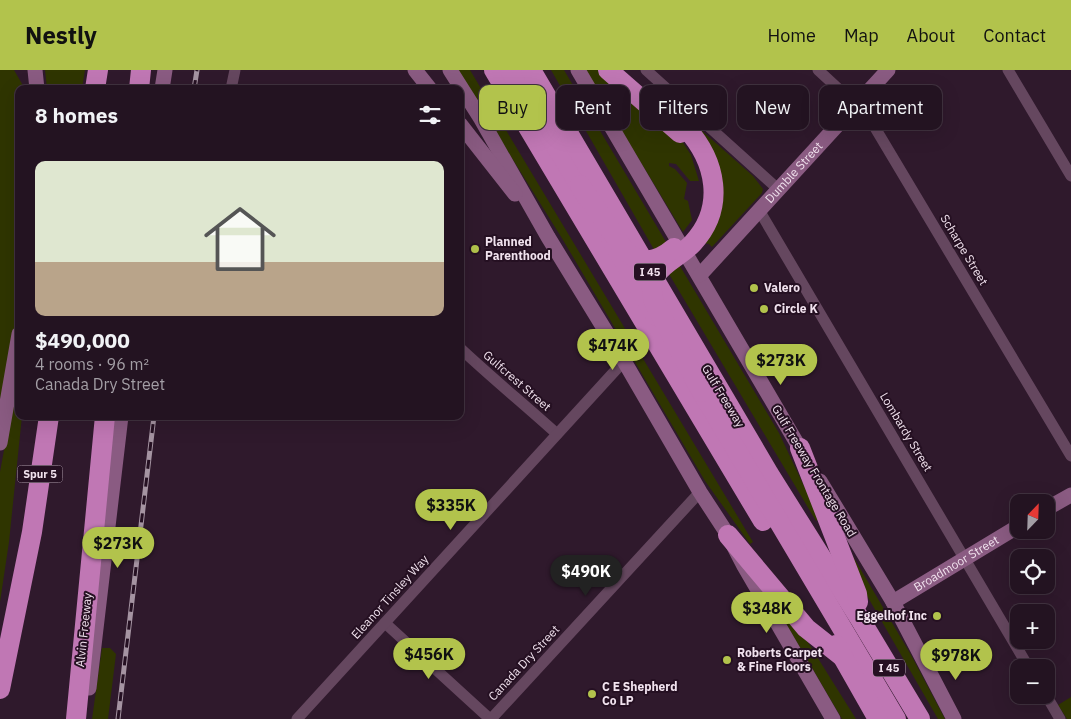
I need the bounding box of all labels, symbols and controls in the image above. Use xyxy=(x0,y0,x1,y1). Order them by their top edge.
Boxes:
text: Nestly xyxy=(25,19,97,51)
text: Home xyxy=(768,24,816,47)
text: Map xyxy=(844,24,879,47)
text: About xyxy=(907,24,955,47)
text: Contact xyxy=(983,24,1046,47)
chip: Buy xyxy=(479,85,546,130)
chip: Rent xyxy=(556,85,630,130)
chip: Filters xyxy=(640,85,727,130)
chip: New xyxy=(737,85,809,130)
chip: Apartment xyxy=(819,85,942,130)
text: 8 homes xyxy=(35,101,118,129)
icon: filters xyxy=(416,101,444,129)
street label: Dumble Street xyxy=(762,138,825,206)
icon: home xyxy=(195,194,285,284)
street label: Scharpe Street xyxy=(937,212,991,288)
place label: Planned Parenthood xyxy=(485,234,551,263)
marker: Planned Parenthood xyxy=(469,243,481,255)
road number: I 45 xyxy=(634,263,666,280)
place label: Valero xyxy=(764,280,800,295)
marker: Valero xyxy=(748,282,760,294)
place label: Circle K xyxy=(774,301,818,316)
marker: Circle K xyxy=(758,303,770,315)
text: $490,000 xyxy=(35,326,130,354)
pin: $474K xyxy=(578,328,648,371)
text: $474K xyxy=(588,335,638,355)
pin: $273K xyxy=(746,344,816,386)
street label: Gulfcrest Street xyxy=(480,347,554,414)
text: $273K xyxy=(756,350,806,370)
text: 4 rooms · 96 m² xyxy=(35,354,149,374)
street label: Gulf Freeway xyxy=(699,362,748,430)
text: Canada Dry Street xyxy=(35,374,165,394)
street label: Lombardy Street xyxy=(877,390,936,474)
street label: Gulf Freeway Frontage Road xyxy=(769,402,860,540)
road number: Spur 5 xyxy=(18,466,62,482)
pin: $335K xyxy=(416,488,486,531)
north arrow xyxy=(1010,494,1055,539)
map controls xyxy=(1010,494,1055,704)
text: $335K xyxy=(426,495,476,515)
pin: $273K xyxy=(83,526,153,569)
street label: Broadmoor Street xyxy=(911,532,1001,595)
text: $273K xyxy=(93,533,143,553)
button: locate xyxy=(1010,549,1055,594)
street label: Eleanor Tinsley Way xyxy=(348,551,431,642)
pin: $490K xyxy=(551,554,621,597)
text: $490K xyxy=(561,561,611,581)
street label: Alvin Freeway xyxy=(72,592,95,668)
pin: $348K xyxy=(732,592,802,634)
text: $348K xyxy=(742,598,792,618)
button: + xyxy=(1010,604,1055,649)
place label: Eggelhof Inc xyxy=(857,608,927,623)
marker: Eggelhof Inc xyxy=(931,610,943,622)
street label: Canada Dry Street xyxy=(485,622,562,703)
pin: $456K xyxy=(394,638,464,680)
pin: $978K xyxy=(921,638,991,681)
text: $456K xyxy=(404,644,454,664)
place label: Roberts Carpet & Fine Floors xyxy=(737,645,823,674)
text: $978K xyxy=(931,645,981,665)
marker: Roberts Carpet & Fine Floors xyxy=(721,654,733,666)
button: − xyxy=(1010,659,1055,704)
road number: I 45 xyxy=(873,660,905,676)
place label: C E Shepherd Co LP xyxy=(602,679,677,708)
marker: C E Shepherd Co LP xyxy=(586,688,598,700)

